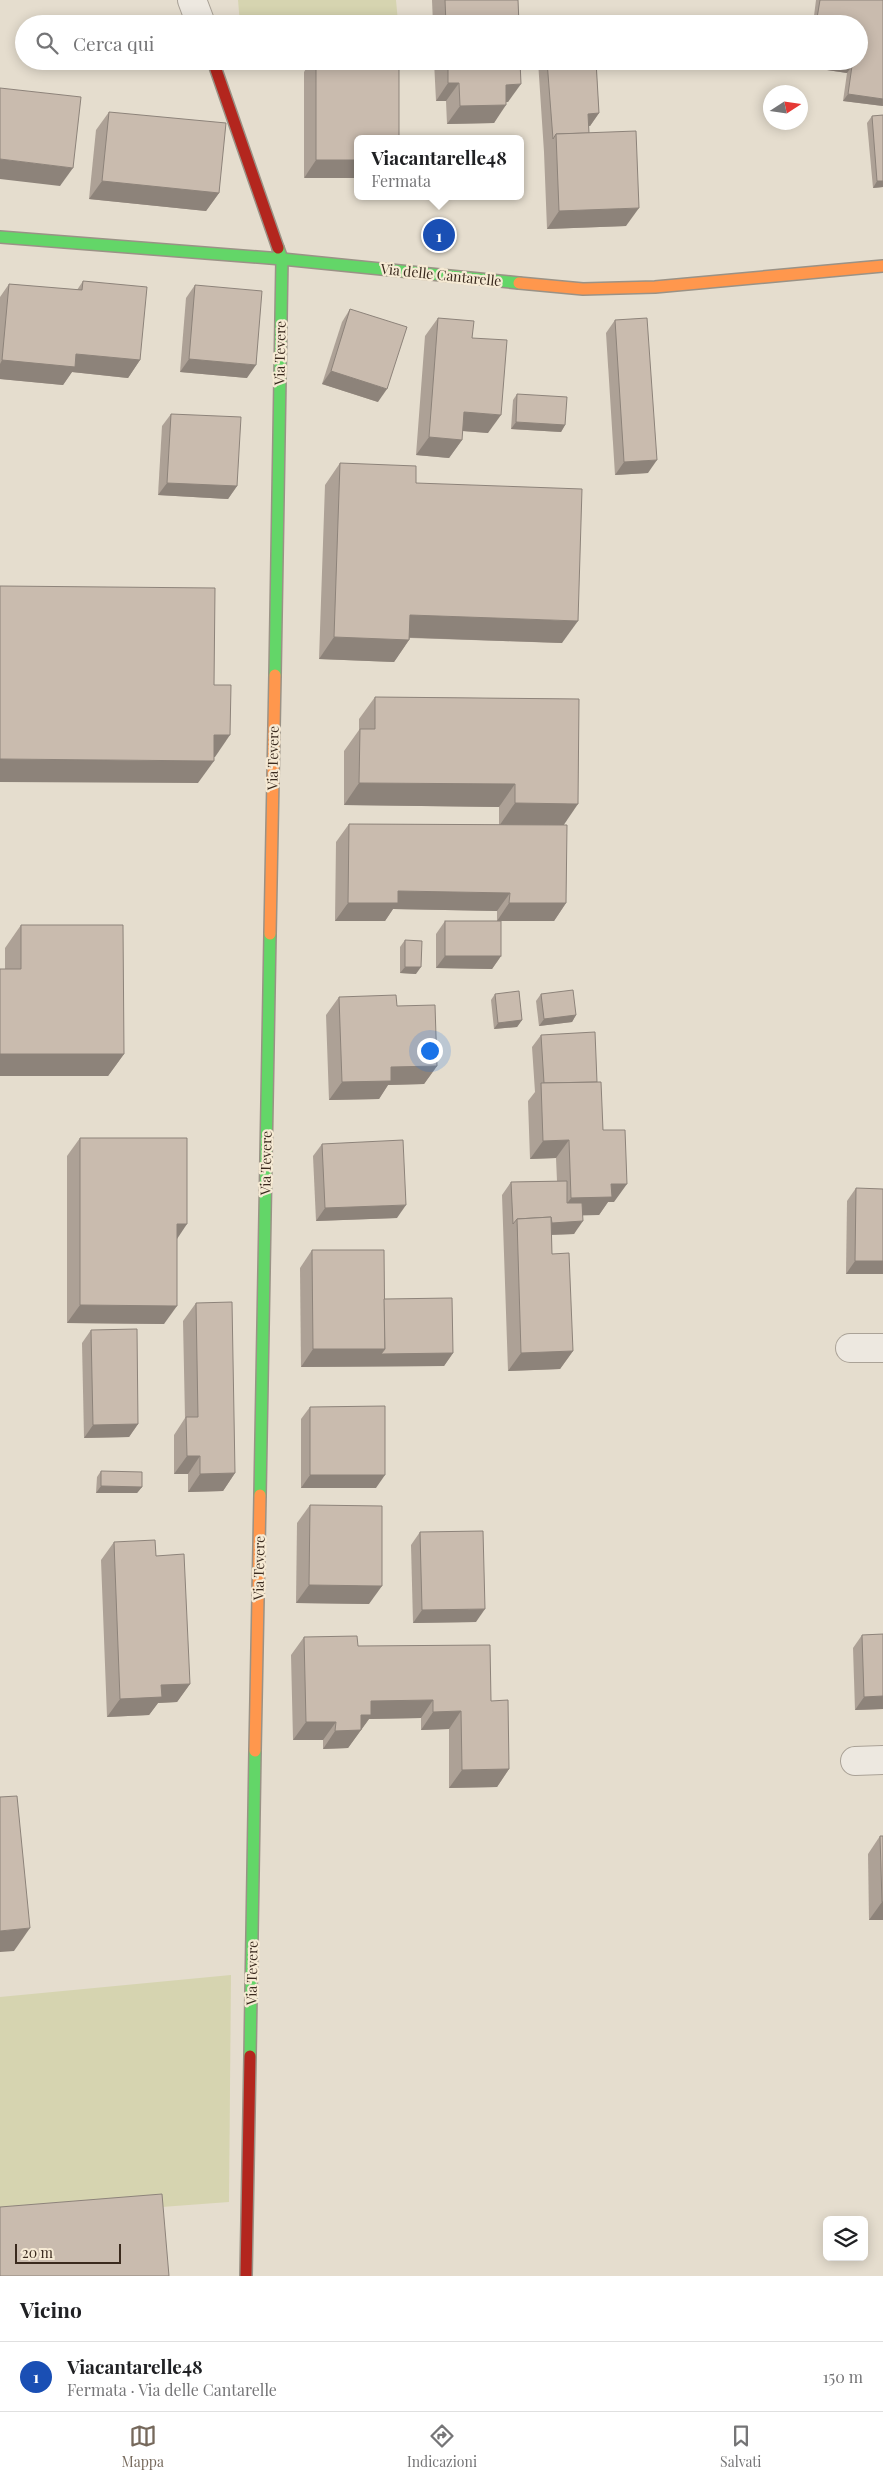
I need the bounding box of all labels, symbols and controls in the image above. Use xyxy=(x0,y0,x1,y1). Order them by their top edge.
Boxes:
search box xyxy=(15,15,868,70)
icon: search xyxy=(33,29,61,57)
text: Cerca qui xyxy=(73,30,154,56)
north arrow xyxy=(763,85,808,130)
popup xyxy=(354,135,524,200)
text: Viacantarelle48 xyxy=(371,144,507,170)
text: Fermata xyxy=(371,170,431,191)
pin: 1 xyxy=(423,216,455,254)
street label: Via delle Cantarelle xyxy=(379,259,502,290)
street label: Via Tevere xyxy=(269,321,290,386)
street label: Via Tevere xyxy=(262,726,283,791)
your location xyxy=(417,1038,443,1064)
street label: Via Tevere xyxy=(255,1131,276,1196)
street label: Via Tevere xyxy=(248,1536,269,1601)
street label: Via Tevere xyxy=(241,1941,262,2006)
map controls xyxy=(823,2216,868,2261)
button: layers xyxy=(823,2216,868,2261)
scale bar xyxy=(15,2241,121,2264)
text: 20 m xyxy=(22,2243,53,2262)
text: Vicino xyxy=(20,2295,82,2323)
text: Viacantarelle48 xyxy=(67,2353,203,2379)
text: 1 xyxy=(33,2366,39,2387)
text: 150 m xyxy=(823,2366,863,2387)
text: Fermata · Via delle Cantarelle xyxy=(67,2379,277,2400)
tab: Mappa xyxy=(122,2422,164,2471)
tab: Indicazioni xyxy=(407,2422,477,2471)
tab: Salvati xyxy=(720,2422,761,2471)

